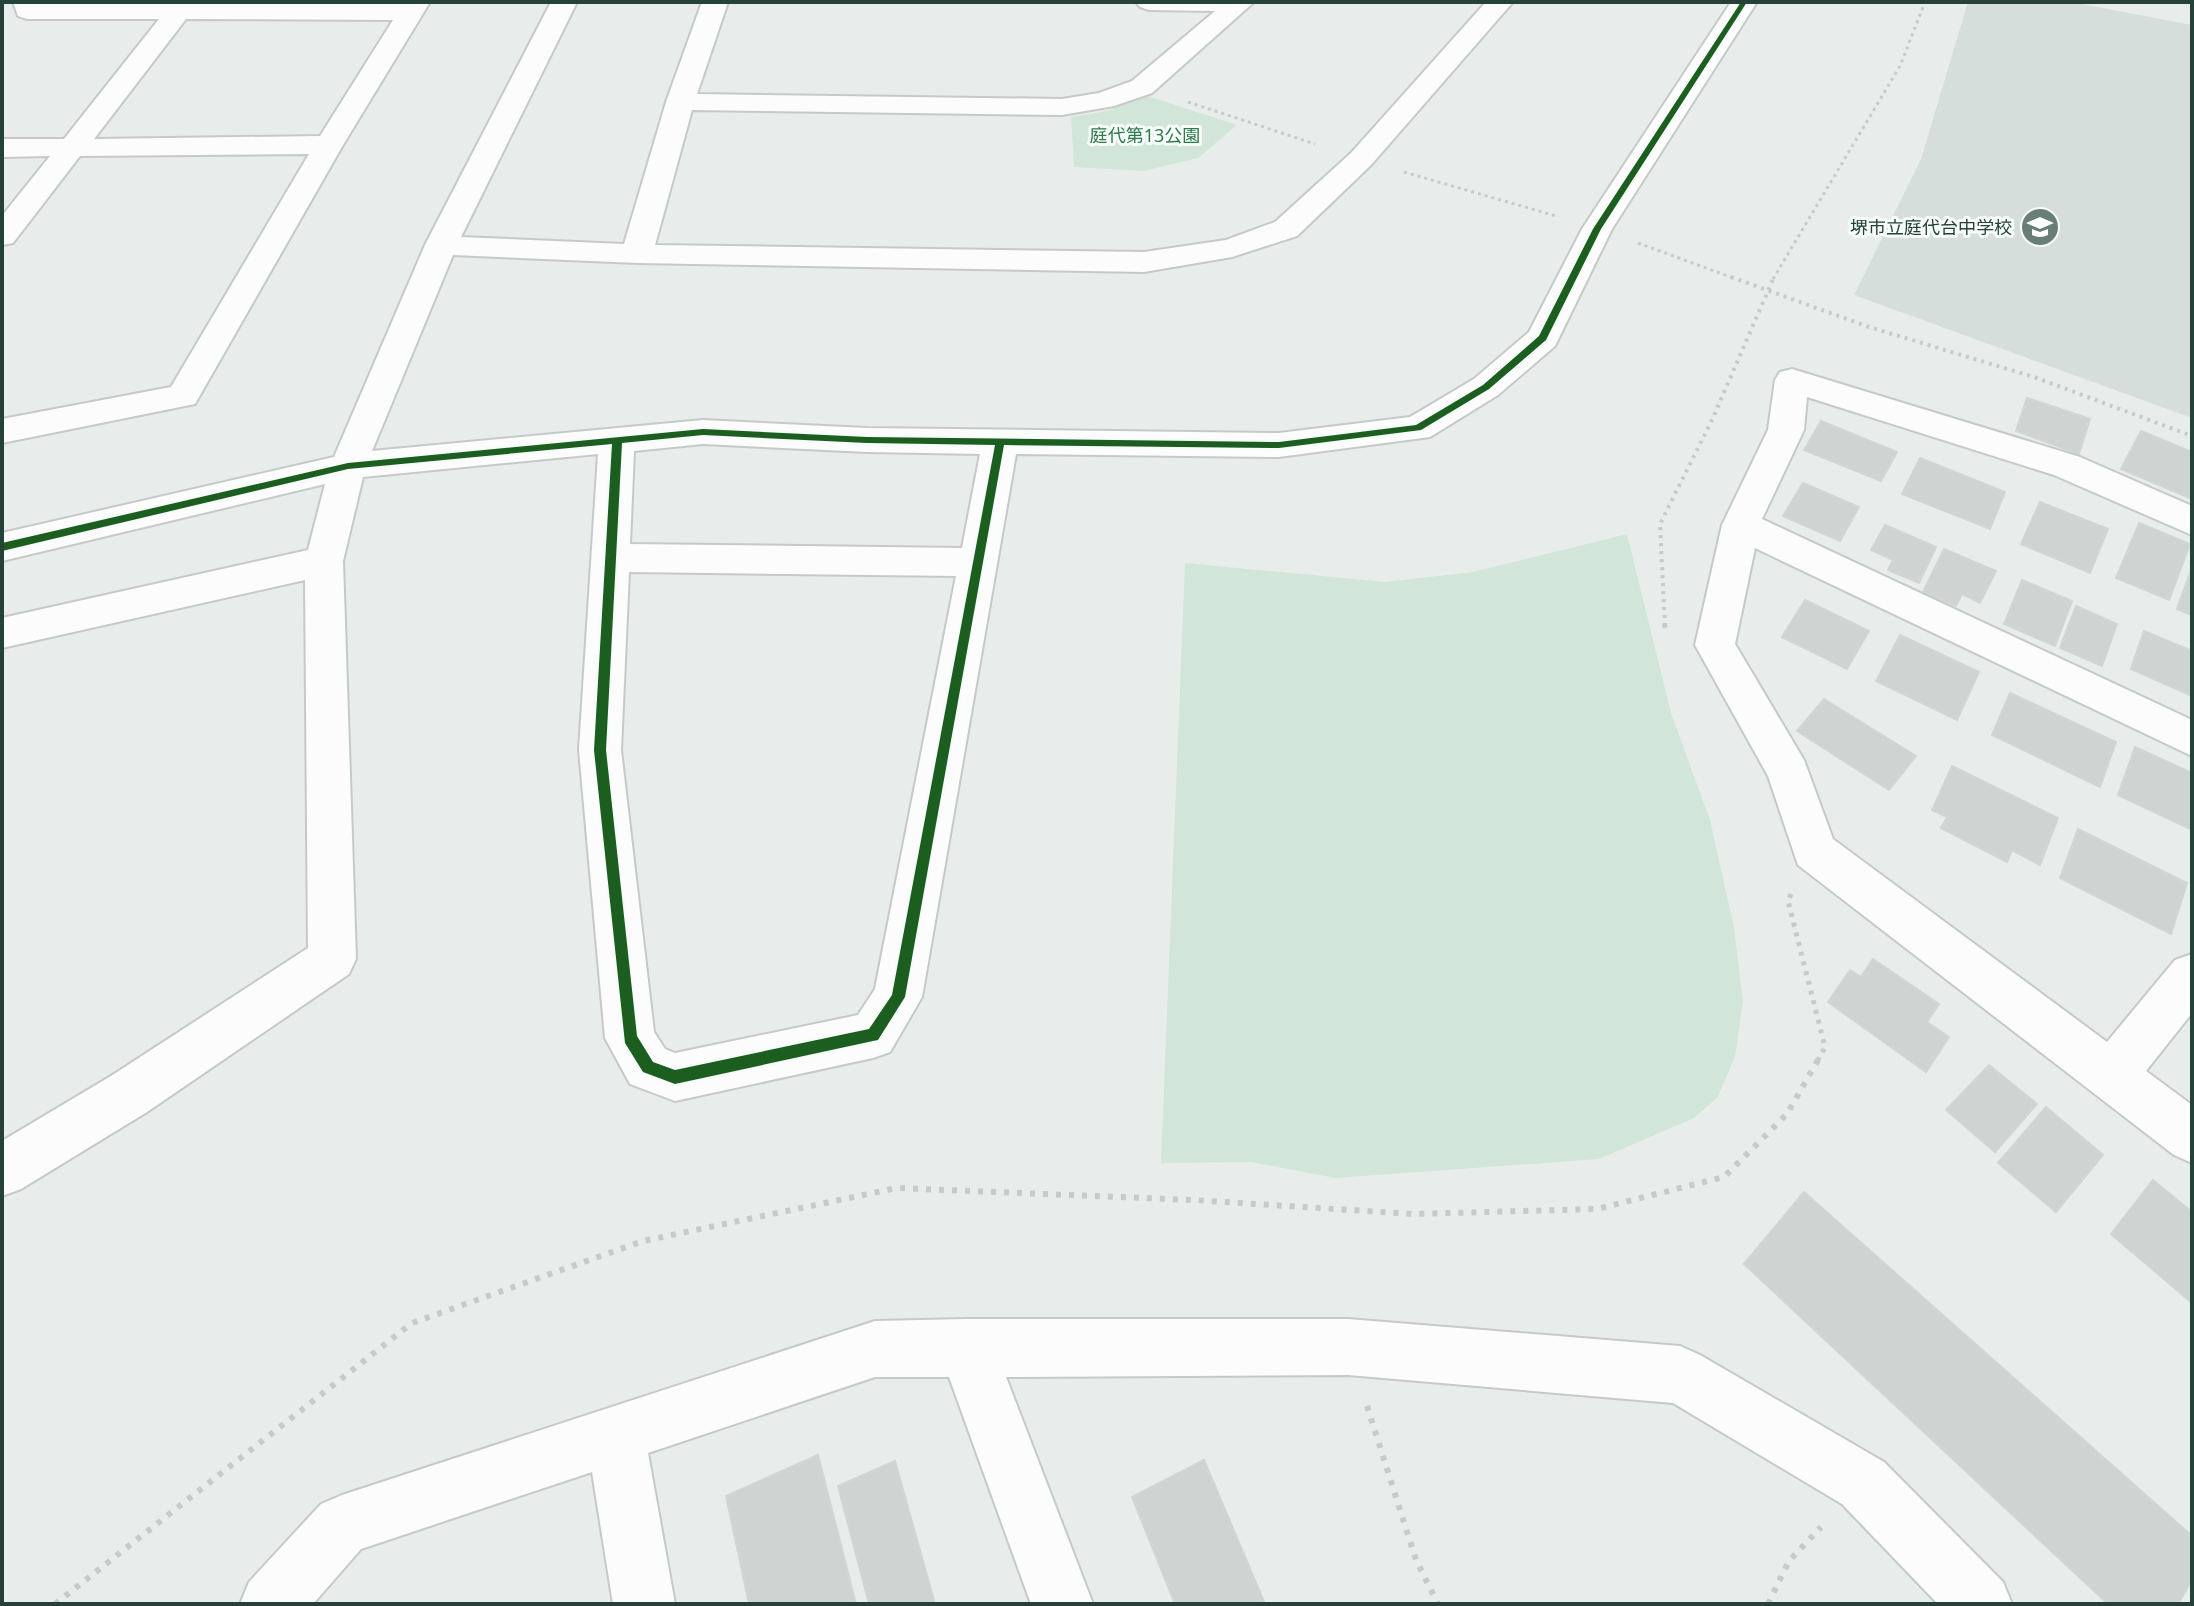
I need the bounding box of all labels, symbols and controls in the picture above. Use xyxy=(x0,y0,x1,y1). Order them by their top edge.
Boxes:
park label: 庭代第13公園 xyxy=(1090,123,1200,147)
school or university icon: 堺市立庭代台中学校 xyxy=(2019,206,2061,248)
place label: 堺市立庭代台中学校 xyxy=(1850,215,2012,239)

